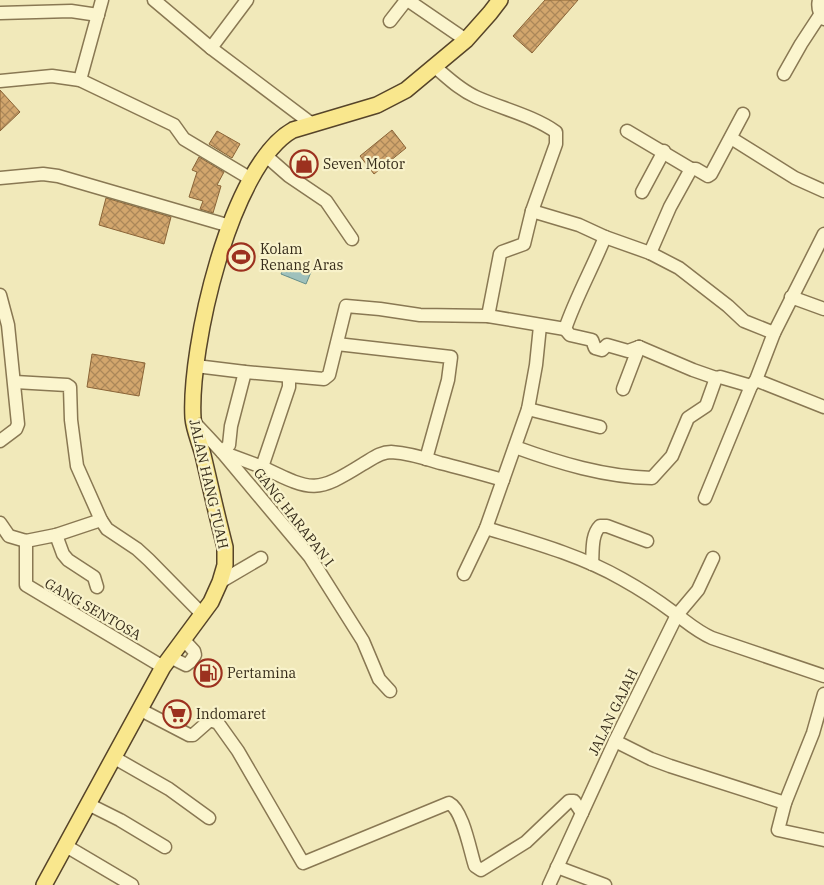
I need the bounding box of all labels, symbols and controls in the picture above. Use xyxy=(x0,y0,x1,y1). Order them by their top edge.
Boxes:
shop icon: Seven Motor xyxy=(289,149,319,179)
place label: Seven Motor xyxy=(323,155,406,173)
place label: Kolam Renang Aras xyxy=(260,240,344,274)
sports icon: Kolam Renang Aras xyxy=(226,242,256,272)
street label: JALAN HANG TUAH xyxy=(185,417,233,551)
street label: GANG HARAPAN I xyxy=(250,464,338,570)
street label: GANG SENTOSA xyxy=(41,574,145,644)
fuel station icon: Pertamina xyxy=(193,658,223,688)
place label: Pertamina xyxy=(227,664,297,682)
street label: JALAN GAJAH xyxy=(584,666,642,758)
supermarket icon: Indomaret xyxy=(162,699,192,729)
place label: Indomaret xyxy=(196,705,266,723)

